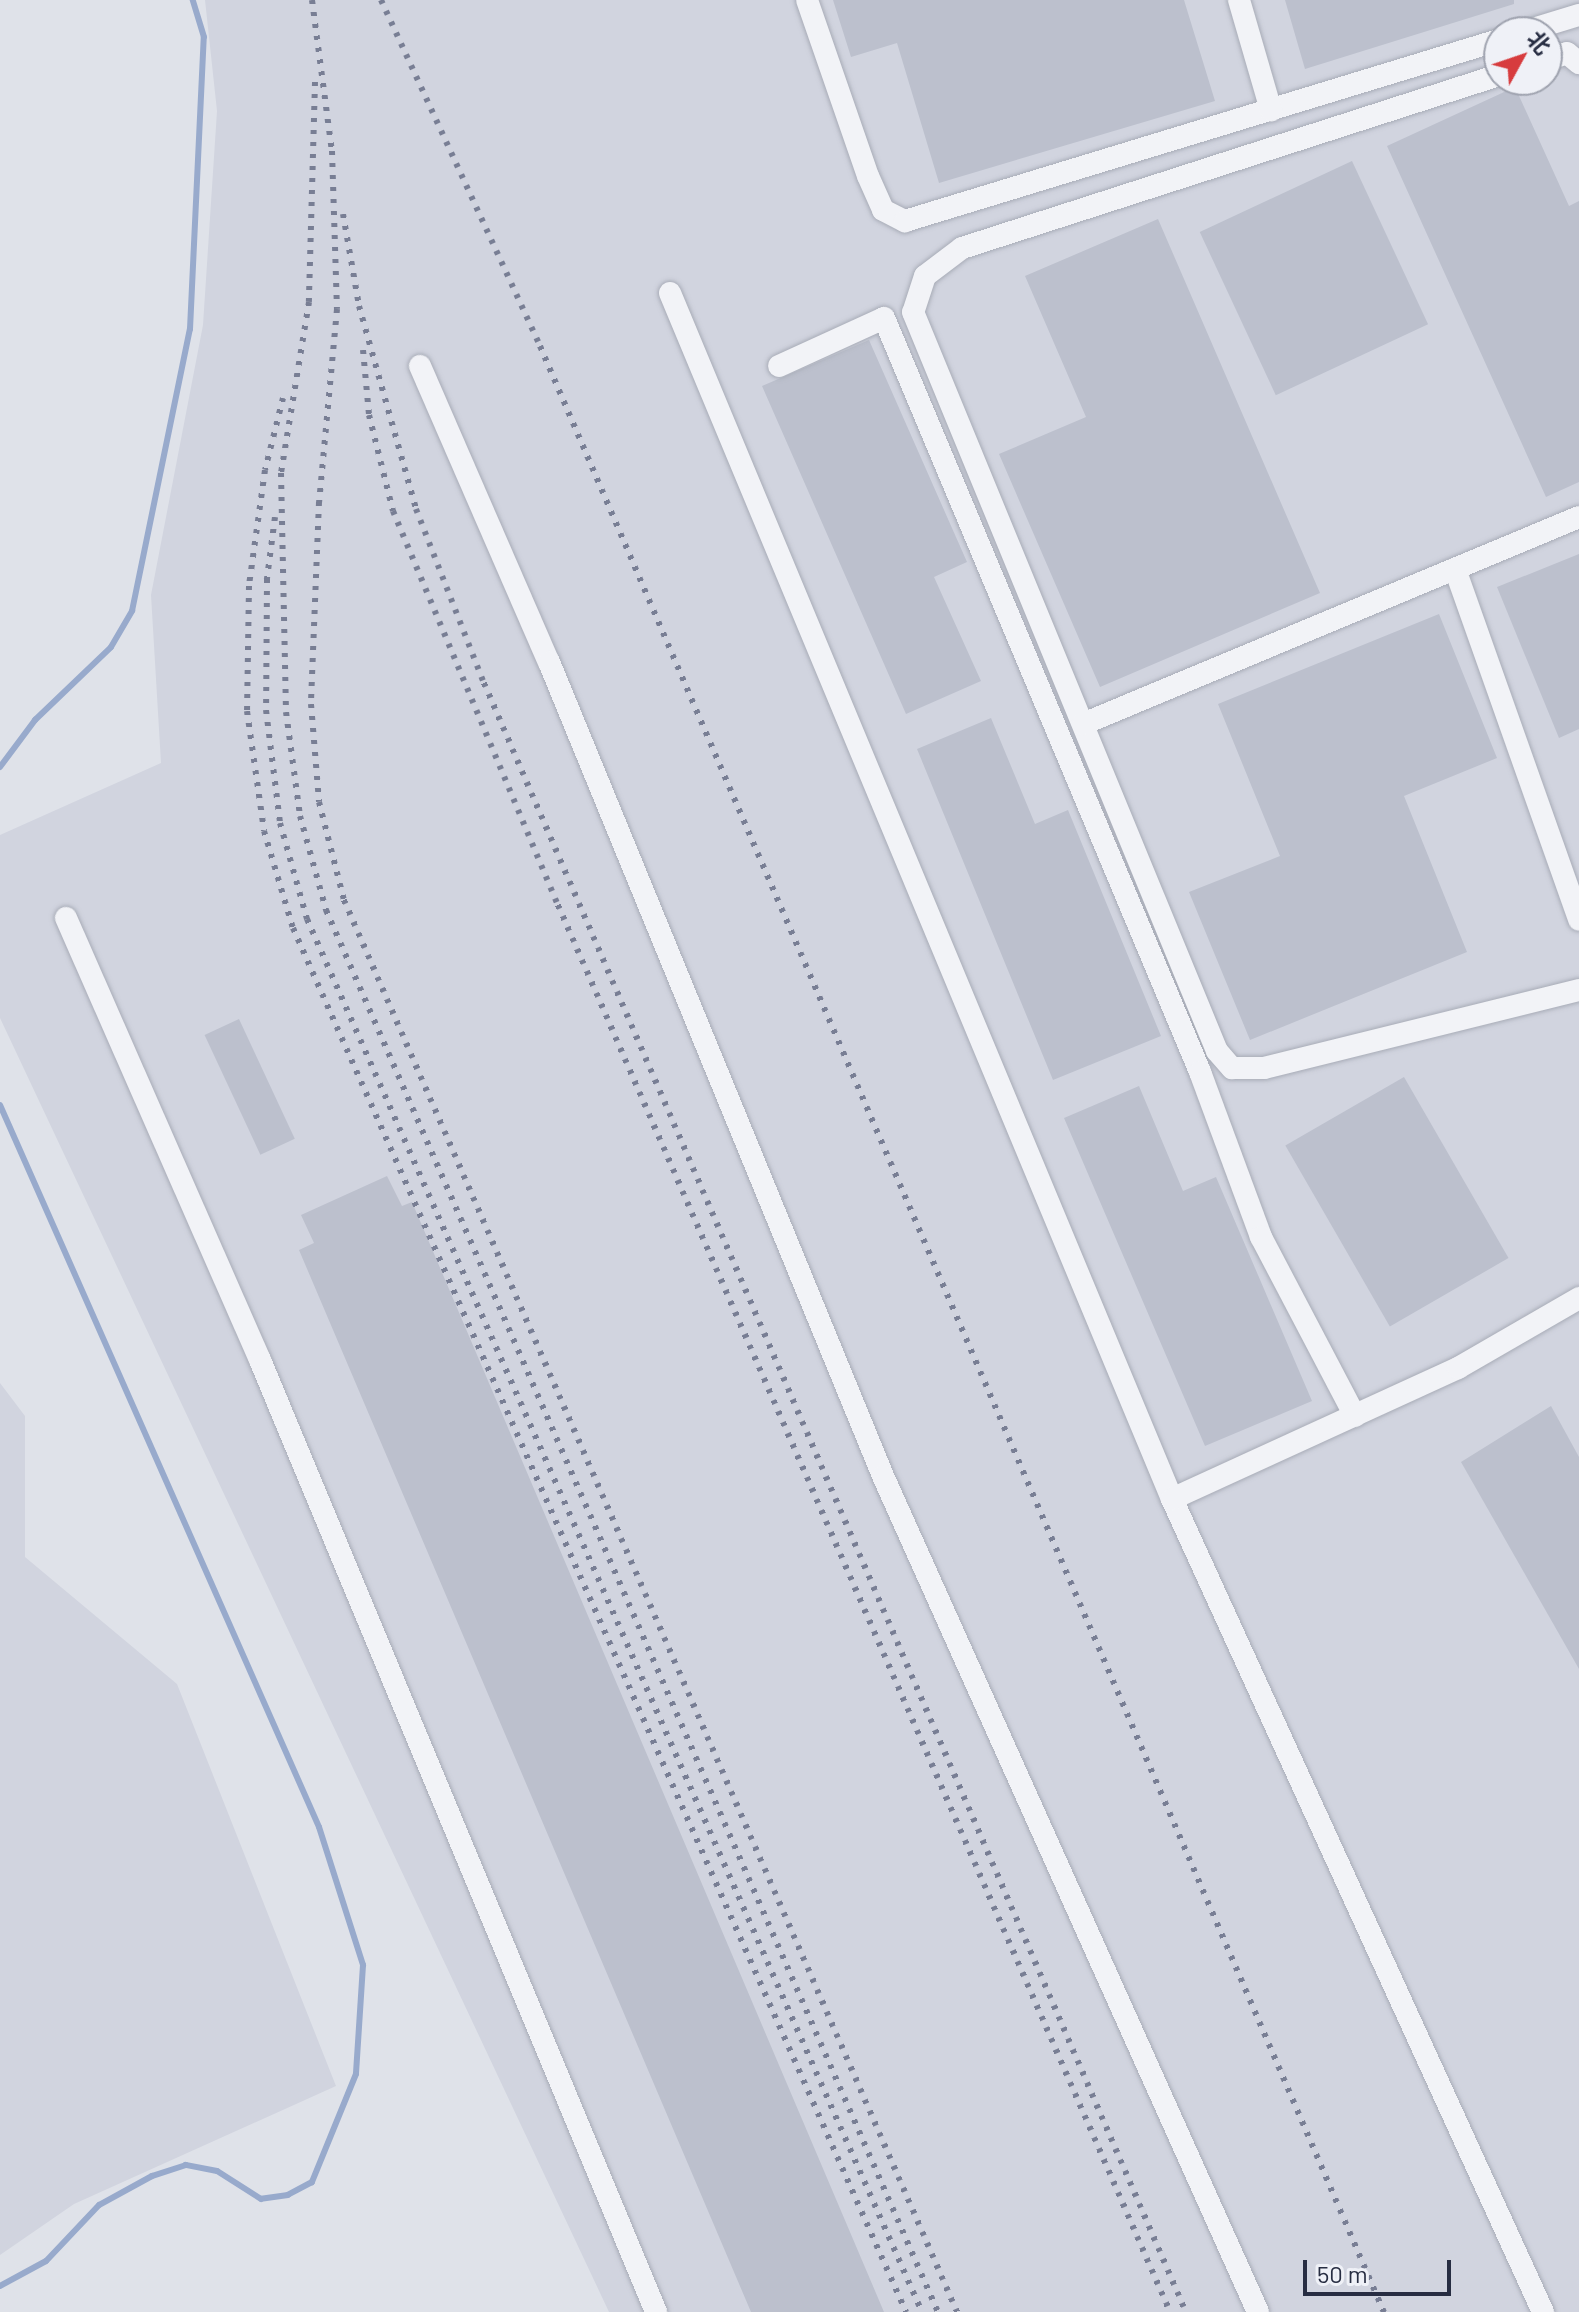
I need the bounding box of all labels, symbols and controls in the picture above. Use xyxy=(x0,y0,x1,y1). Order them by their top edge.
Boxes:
north arrow xyxy=(1483,16,1563,96)
text: 北 xyxy=(1523,25,1557,59)
scale bar xyxy=(1307,2244,1455,2294)
text: 50 m xyxy=(1317,2259,1368,2288)

